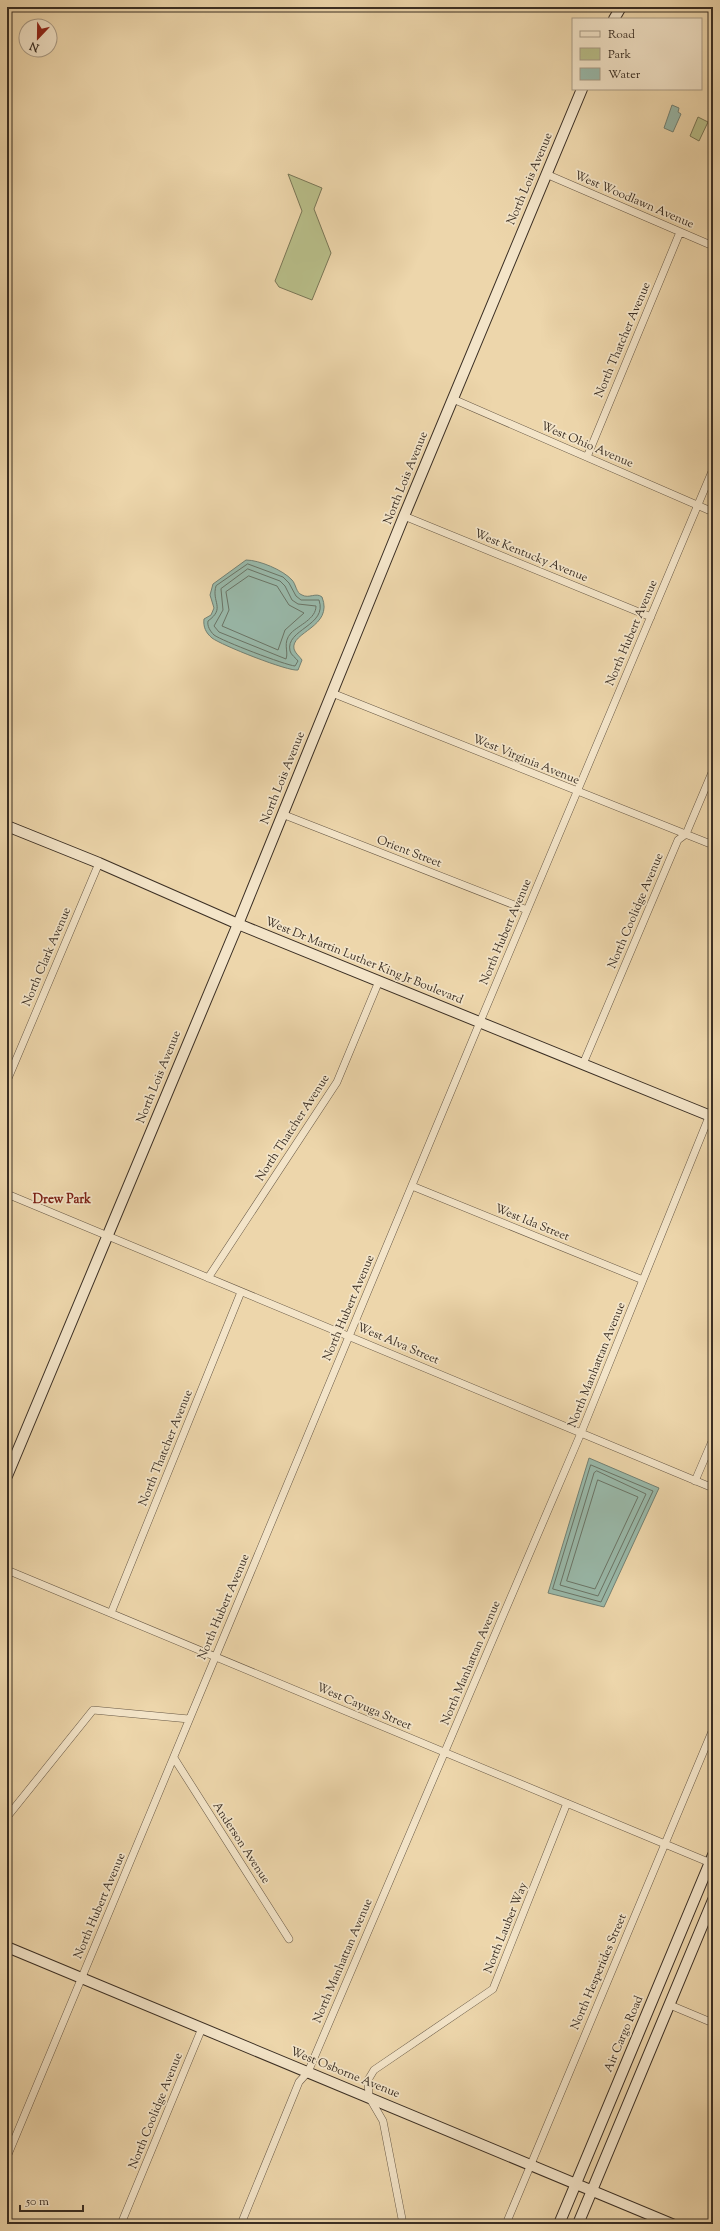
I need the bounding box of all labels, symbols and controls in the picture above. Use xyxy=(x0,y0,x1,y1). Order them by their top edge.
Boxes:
north arrow xyxy=(18,18,58,58)
legend xyxy=(572,18,702,90)
text: Road xyxy=(608,26,635,44)
text: N xyxy=(27,37,43,56)
text: Park xyxy=(608,46,631,64)
text: Water xyxy=(608,66,641,84)
street label: North Lois Avenue xyxy=(502,130,558,228)
street label: West Woodlawn Avenue xyxy=(571,167,697,234)
street label: North Thatcher Avenue xyxy=(590,279,656,401)
street label: West Ohio Avenue xyxy=(538,417,636,473)
street label: North Lois Avenue xyxy=(379,428,433,527)
street label: West Kentucky Avenue xyxy=(471,525,591,587)
street label: North Hubert Avenue xyxy=(601,577,663,689)
street label: North Lois Avenue xyxy=(256,728,310,827)
street label: West Virginia Avenue xyxy=(470,730,583,790)
street label: Orient Street xyxy=(374,831,444,873)
street label: North Coolidge Avenue xyxy=(603,850,669,972)
street label: North Hubert Avenue xyxy=(475,876,537,988)
street label: North Clark Avenue xyxy=(18,904,76,1009)
street label: West Dr Martin Luther King Jr Boulevard xyxy=(262,913,466,1009)
street label: North Lois Avenue xyxy=(132,1027,186,1126)
street label: North Thatcher Avenue xyxy=(252,1071,335,1185)
district label: Drew Park xyxy=(33,1191,92,1209)
street label: West Ida Street xyxy=(492,1200,572,1246)
street label: North Hubert Avenue xyxy=(318,1252,380,1364)
street label: North Manhattan Avenue xyxy=(564,1299,631,1430)
street label: West Alva Street xyxy=(354,1319,442,1369)
street label: North Thatcher Avenue xyxy=(134,1387,198,1509)
street label: North Hubert Avenue xyxy=(193,1551,255,1663)
street label: North Manhattan Avenue xyxy=(437,1598,506,1728)
street label: West Cayuga Street xyxy=(314,1679,414,1735)
street label: Anderson Avenue xyxy=(208,1798,274,1888)
street label: North Hubert Avenue xyxy=(69,1850,131,1962)
street label: North Lauber Way xyxy=(480,1880,532,1976)
street label: North Manhattan Avenue xyxy=(309,1896,378,2026)
street label: North Hesperides Street xyxy=(566,1911,632,2033)
street label: Air Cargo Road xyxy=(600,1993,648,2075)
street label: West Osborne Avenue xyxy=(287,2043,403,2103)
street label: North Coolidge Avenue xyxy=(124,2050,188,2172)
scale bar xyxy=(20,2187,83,2213)
text: 50 m xyxy=(25,2193,49,2211)

